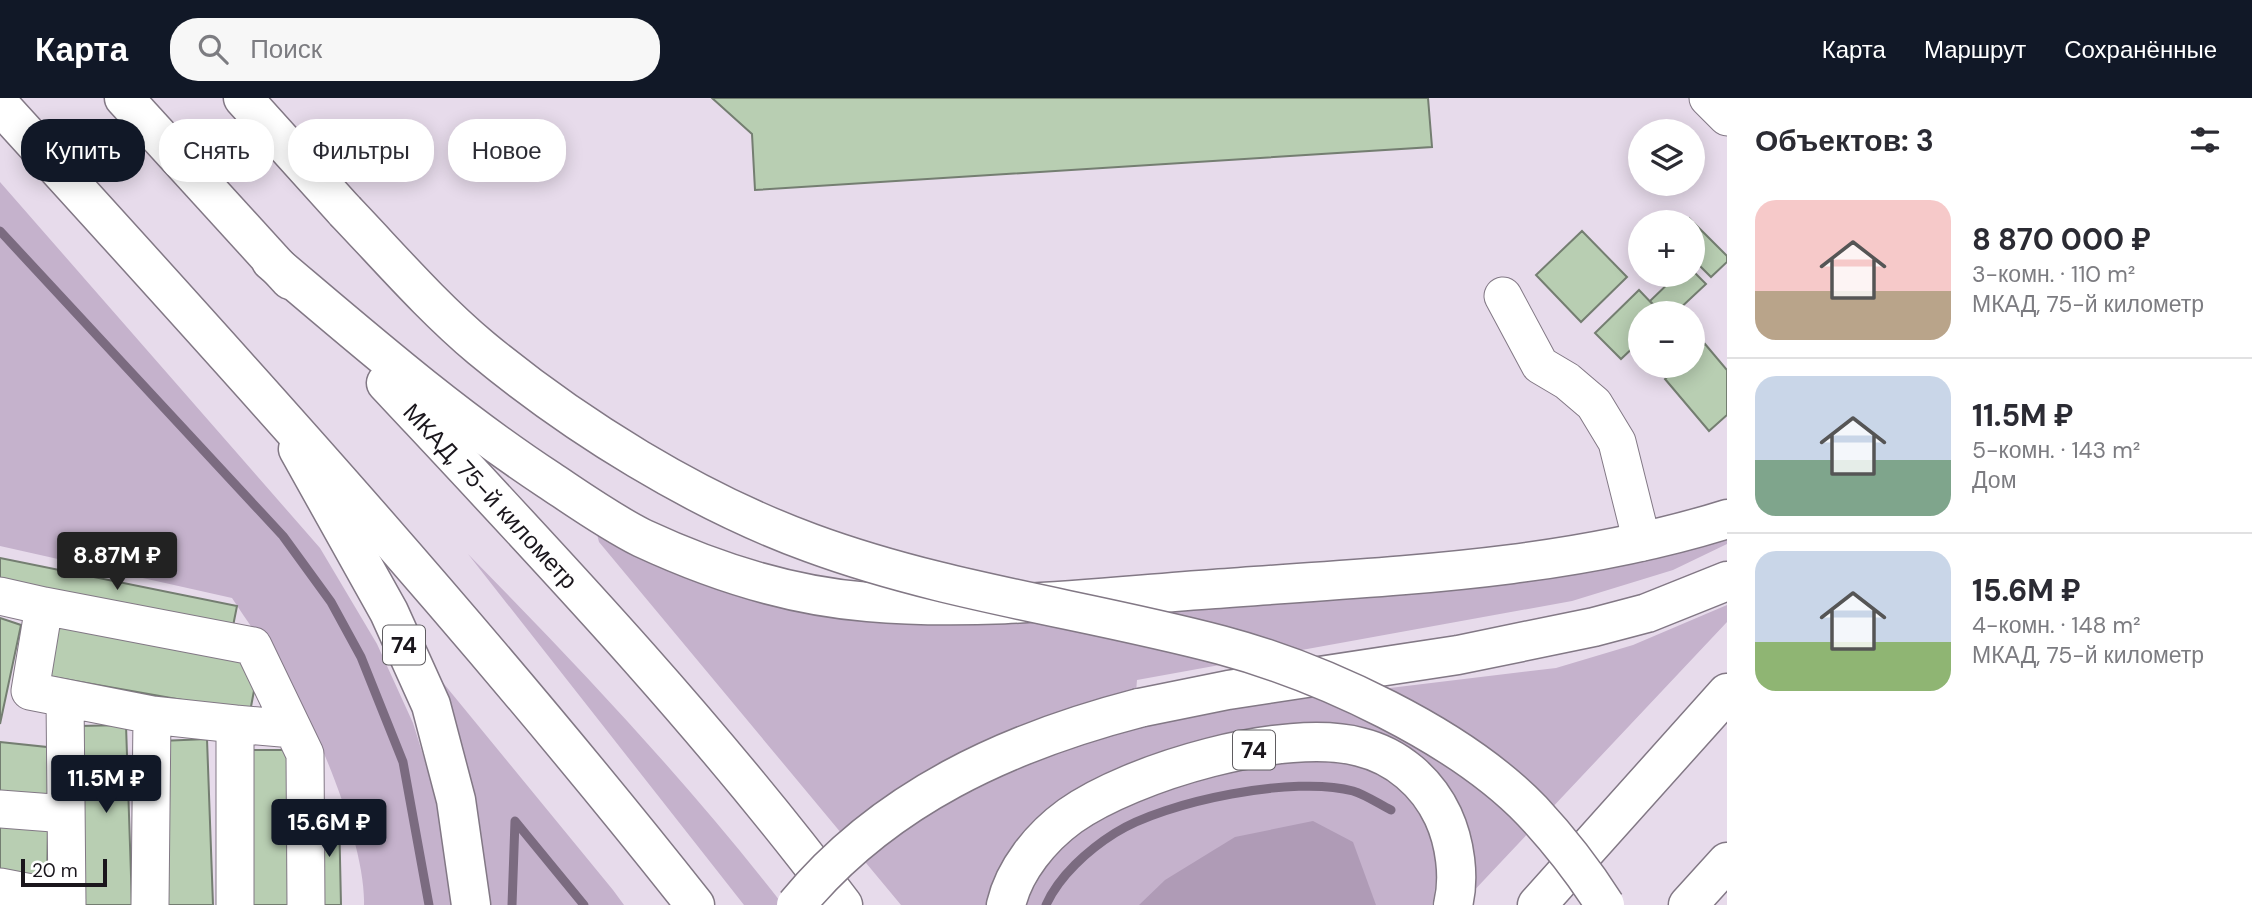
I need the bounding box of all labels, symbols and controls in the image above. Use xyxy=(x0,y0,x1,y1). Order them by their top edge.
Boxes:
search box xyxy=(170,18,660,81)
text: Карта xyxy=(35,28,128,71)
icon: search xyxy=(194,30,232,68)
text: Поиск xyxy=(250,32,322,66)
text: Карта xyxy=(1822,34,1886,65)
text: Маршрут xyxy=(1924,34,2026,65)
text: Сохранённые xyxy=(2064,34,2217,65)
chip: Купить xyxy=(21,119,145,182)
chip: Снять xyxy=(159,119,274,182)
chip: Фильтры xyxy=(288,119,434,182)
chip: Новое xyxy=(448,119,566,182)
map controls xyxy=(1628,119,1705,378)
button: layers xyxy=(1628,119,1705,196)
text: Объектов: 3 xyxy=(1755,121,1934,160)
icon: filters xyxy=(2186,121,2224,159)
button: + xyxy=(1628,210,1705,287)
text: 8 870 000 ₽ xyxy=(1972,220,2151,259)
icon: home xyxy=(1811,228,1895,312)
text: 3-комн. · 110 m² xyxy=(1972,259,2135,289)
text: МКАД, 75-й километр xyxy=(1972,289,2204,319)
button: − xyxy=(1628,301,1705,378)
street label: МКАД, 75-й километр xyxy=(397,396,585,595)
text: 11.5M ₽ xyxy=(1972,396,2073,435)
icon: home xyxy=(1811,404,1895,488)
text: 5-комн. · 143 m² xyxy=(1972,435,2140,465)
text: Дом xyxy=(1972,465,2016,495)
pin: 8.87M ₽ xyxy=(52,532,182,592)
text: 8.87M ₽ xyxy=(73,540,161,570)
text: 15.6M ₽ xyxy=(1972,571,2081,610)
icon: home xyxy=(1811,579,1895,663)
text: 4-комн. · 148 m² xyxy=(1972,610,2141,640)
road number: 74 xyxy=(383,625,425,664)
text: МКАД, 75-й километр xyxy=(1972,640,2204,670)
road number: 74 xyxy=(1233,730,1275,770)
pin: 11.5M ₽ xyxy=(41,756,171,815)
text: 11.5M ₽ xyxy=(67,763,145,793)
pin: 15.6M ₽ xyxy=(264,800,394,859)
text: 15.6M ₽ xyxy=(287,807,371,837)
scale bar xyxy=(21,856,107,888)
text: 20 m xyxy=(32,858,78,883)

